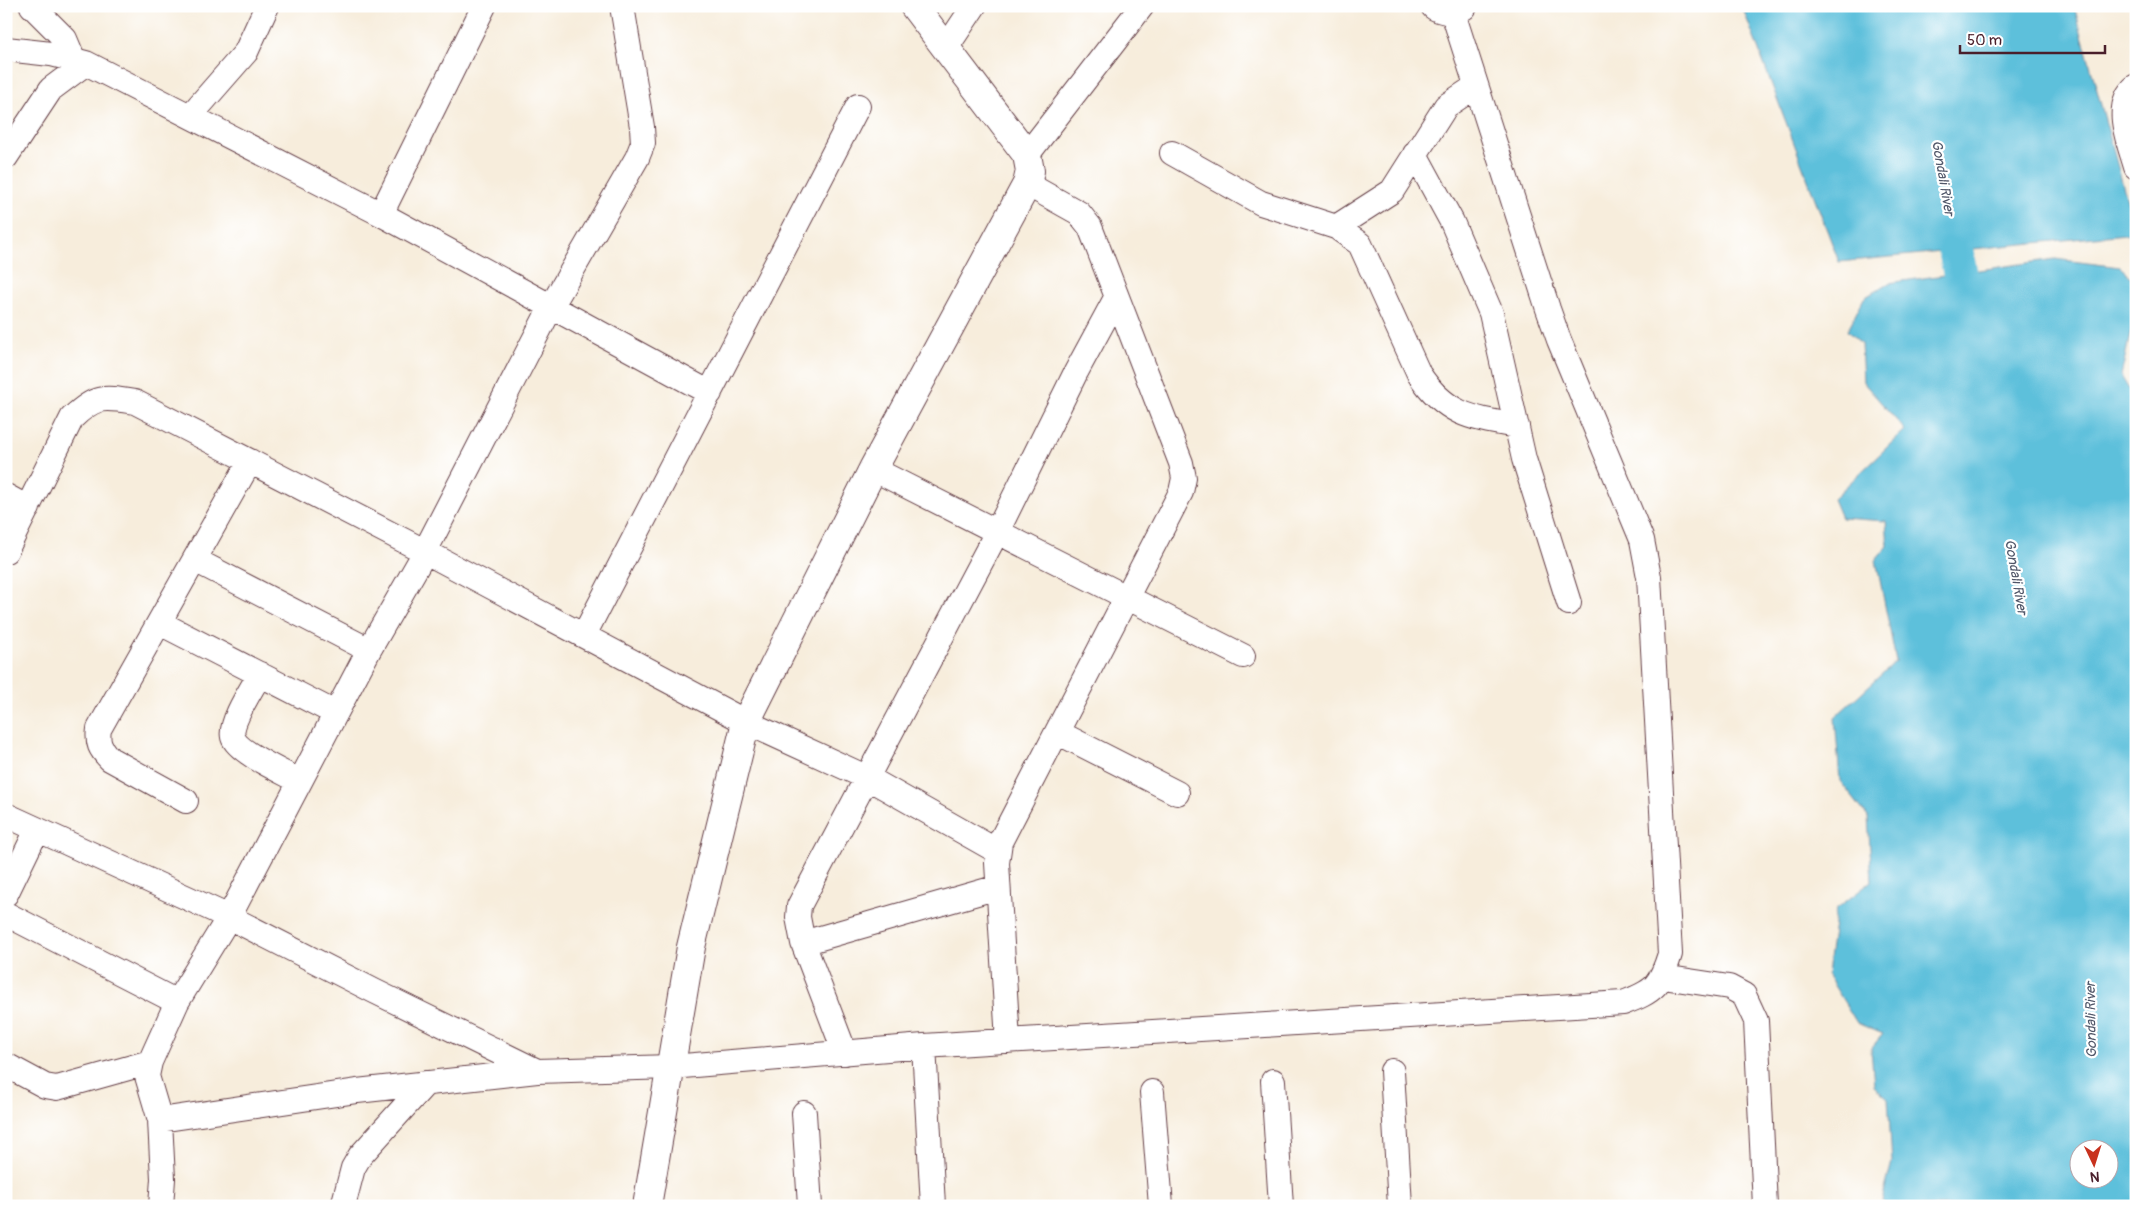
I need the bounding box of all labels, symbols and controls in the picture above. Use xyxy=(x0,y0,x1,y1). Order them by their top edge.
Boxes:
scale bar xyxy=(1960,22,2104,54)
text: 50 m xyxy=(1967,31,2002,50)
water label: Gondali River xyxy=(1928,139,1958,219)
water label: Gondali River xyxy=(2001,538,2031,618)
water label: Gondali River xyxy=(2082,980,2100,1058)
north arrow xyxy=(2070,1140,2120,1190)
text: N xyxy=(2090,1168,2100,1185)

